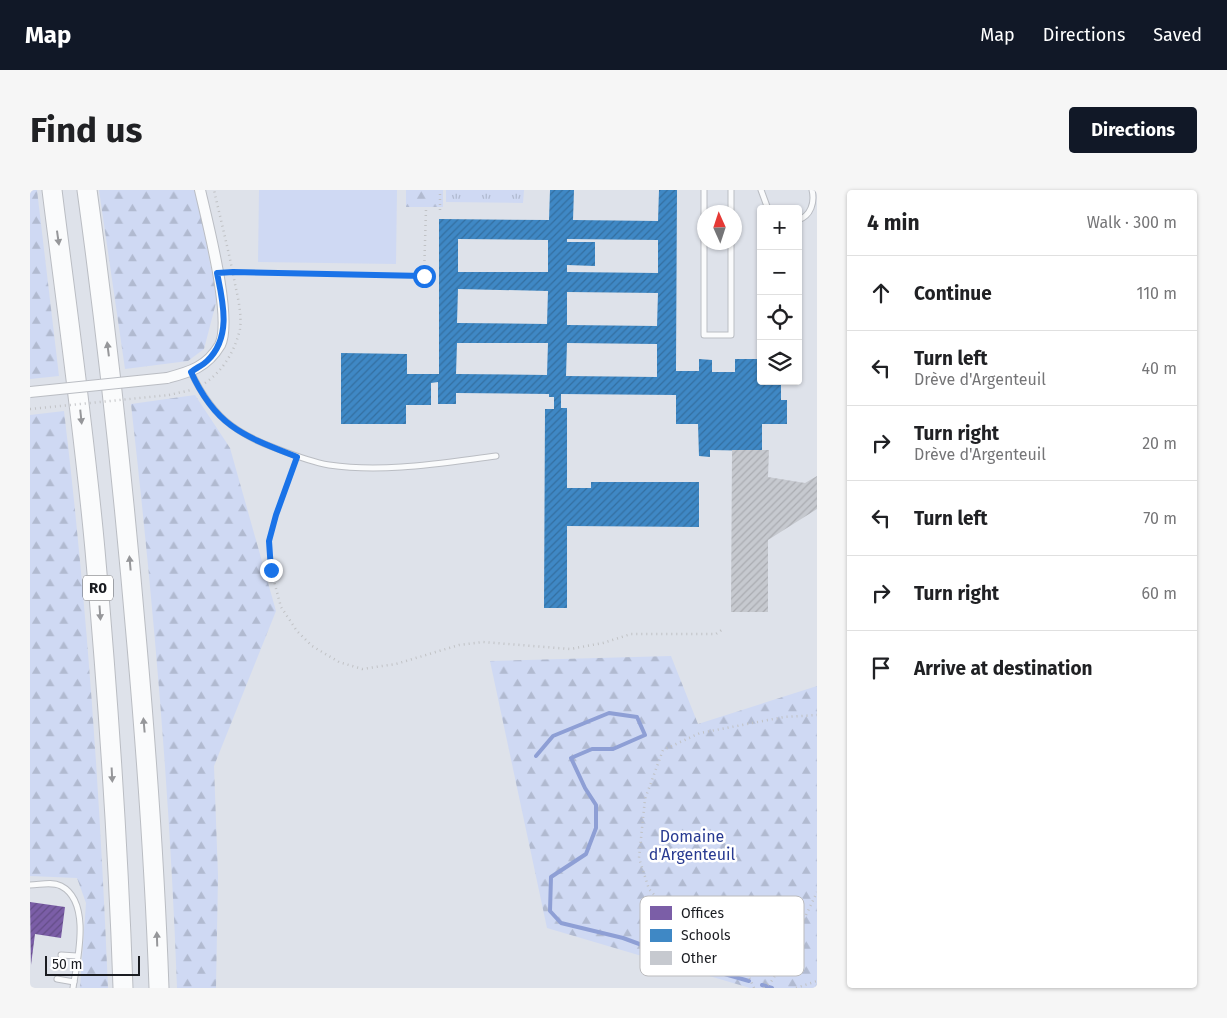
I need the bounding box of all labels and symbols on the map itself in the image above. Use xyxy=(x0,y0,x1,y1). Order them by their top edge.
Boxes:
north arrow xyxy=(697,205,742,250)
one-way arrow xyxy=(54,231,62,247)
route start xyxy=(413,265,436,288)
one-way arrow xyxy=(104,341,112,357)
one-way arrow xyxy=(77,409,85,425)
one-way arrow xyxy=(126,554,134,570)
route end xyxy=(260,559,283,582)
road number: R0 xyxy=(83,576,113,600)
one-way arrow xyxy=(97,606,105,622)
one-way arrow xyxy=(140,716,148,732)
one-way arrow xyxy=(109,768,117,784)
park label: Domaine d'Argenteuil xyxy=(649,827,736,864)
legend xyxy=(640,896,804,976)
text: Offices xyxy=(681,905,724,922)
text: Schools xyxy=(681,927,731,944)
one-way arrow xyxy=(153,931,161,947)
text: Other xyxy=(681,950,718,967)
scale bar xyxy=(45,953,140,976)

